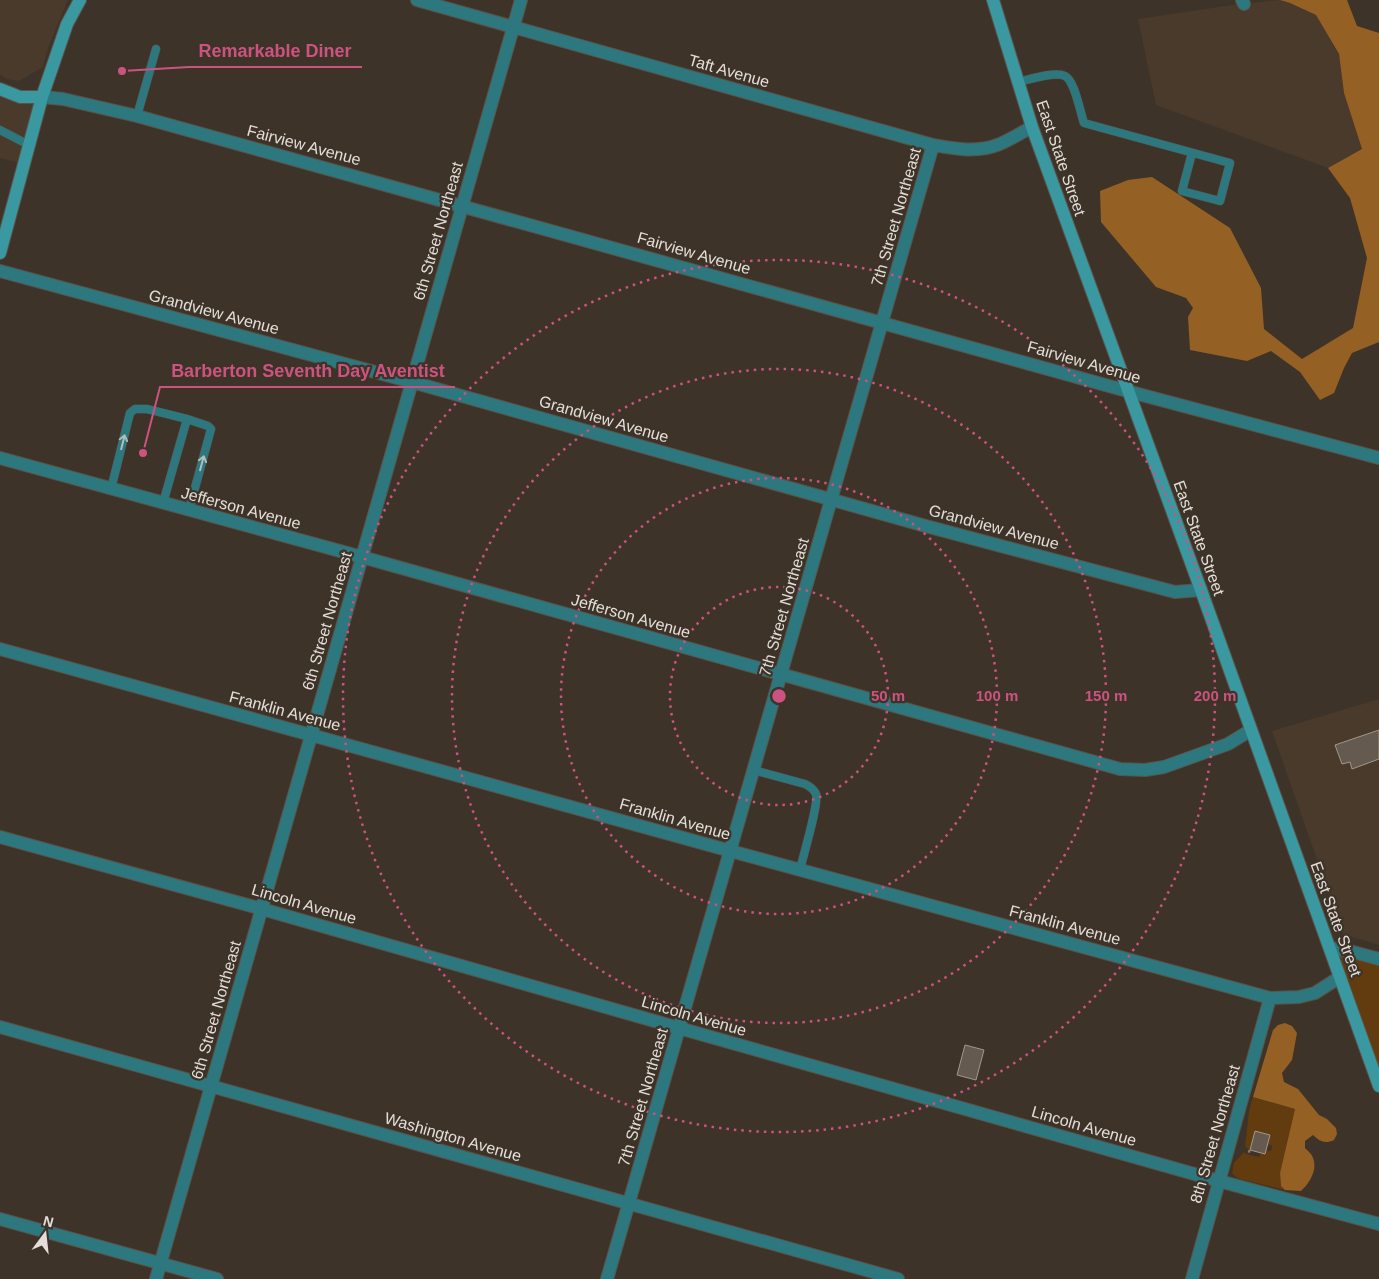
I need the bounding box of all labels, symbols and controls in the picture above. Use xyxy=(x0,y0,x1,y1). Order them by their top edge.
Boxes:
callout: Remarkable Diner xyxy=(189,34,362,67)
text: Remarkable Diner xyxy=(198,41,352,61)
street label: Taft Avenue xyxy=(687,51,771,91)
street label: East State Street xyxy=(1033,98,1089,218)
street label: Fairview Avenue xyxy=(245,122,363,168)
street label: 7th Street Northeast xyxy=(868,145,924,288)
street label: 6th Street Northeast xyxy=(410,159,466,302)
street label: Fairview Avenue xyxy=(635,229,753,277)
street label: Grandview Avenue xyxy=(147,286,281,338)
street label: Fairview Avenue xyxy=(1025,338,1143,386)
callout: Barberton Seventh Day Aventist xyxy=(160,354,455,387)
text: Barberton Seventh Day Aventist xyxy=(171,361,445,381)
street label: Grandview Avenue xyxy=(537,392,671,446)
one-way arrow xyxy=(119,434,128,450)
one-way arrow xyxy=(198,456,207,472)
street label: East State Street xyxy=(1170,478,1228,598)
street label: Jefferson Avenue xyxy=(179,484,303,532)
street label: Grandview Avenue xyxy=(927,501,1061,553)
street label: 7th Street Northeast xyxy=(756,535,812,678)
street label: 6th Street Northeast xyxy=(299,549,355,692)
street label: Jefferson Avenue xyxy=(570,591,693,641)
centre of rings xyxy=(770,687,788,705)
text: 50 m xyxy=(871,687,905,704)
text: 100 m xyxy=(976,687,1018,704)
text: 150 m xyxy=(1085,687,1127,704)
text: 200 m xyxy=(1194,687,1236,704)
street label: Franklin Avenue xyxy=(228,688,343,734)
street label: Franklin Avenue xyxy=(618,795,732,843)
street label: East State Street xyxy=(1307,859,1365,979)
street label: Lincoln Avenue xyxy=(250,881,358,927)
street label: Franklin Avenue xyxy=(1008,902,1123,948)
street label: 6th Street Northeast xyxy=(188,938,244,1081)
street label: Lincoln Avenue xyxy=(640,993,748,1039)
street label: 7th Street Northeast xyxy=(615,1025,671,1168)
street label: 8th Street Northeast xyxy=(1187,1062,1243,1205)
street label: Lincoln Avenue xyxy=(1030,1103,1138,1149)
street label: Washington Avenue xyxy=(383,1109,523,1165)
north arrow xyxy=(20,1209,70,1259)
text: N xyxy=(41,1212,55,1230)

